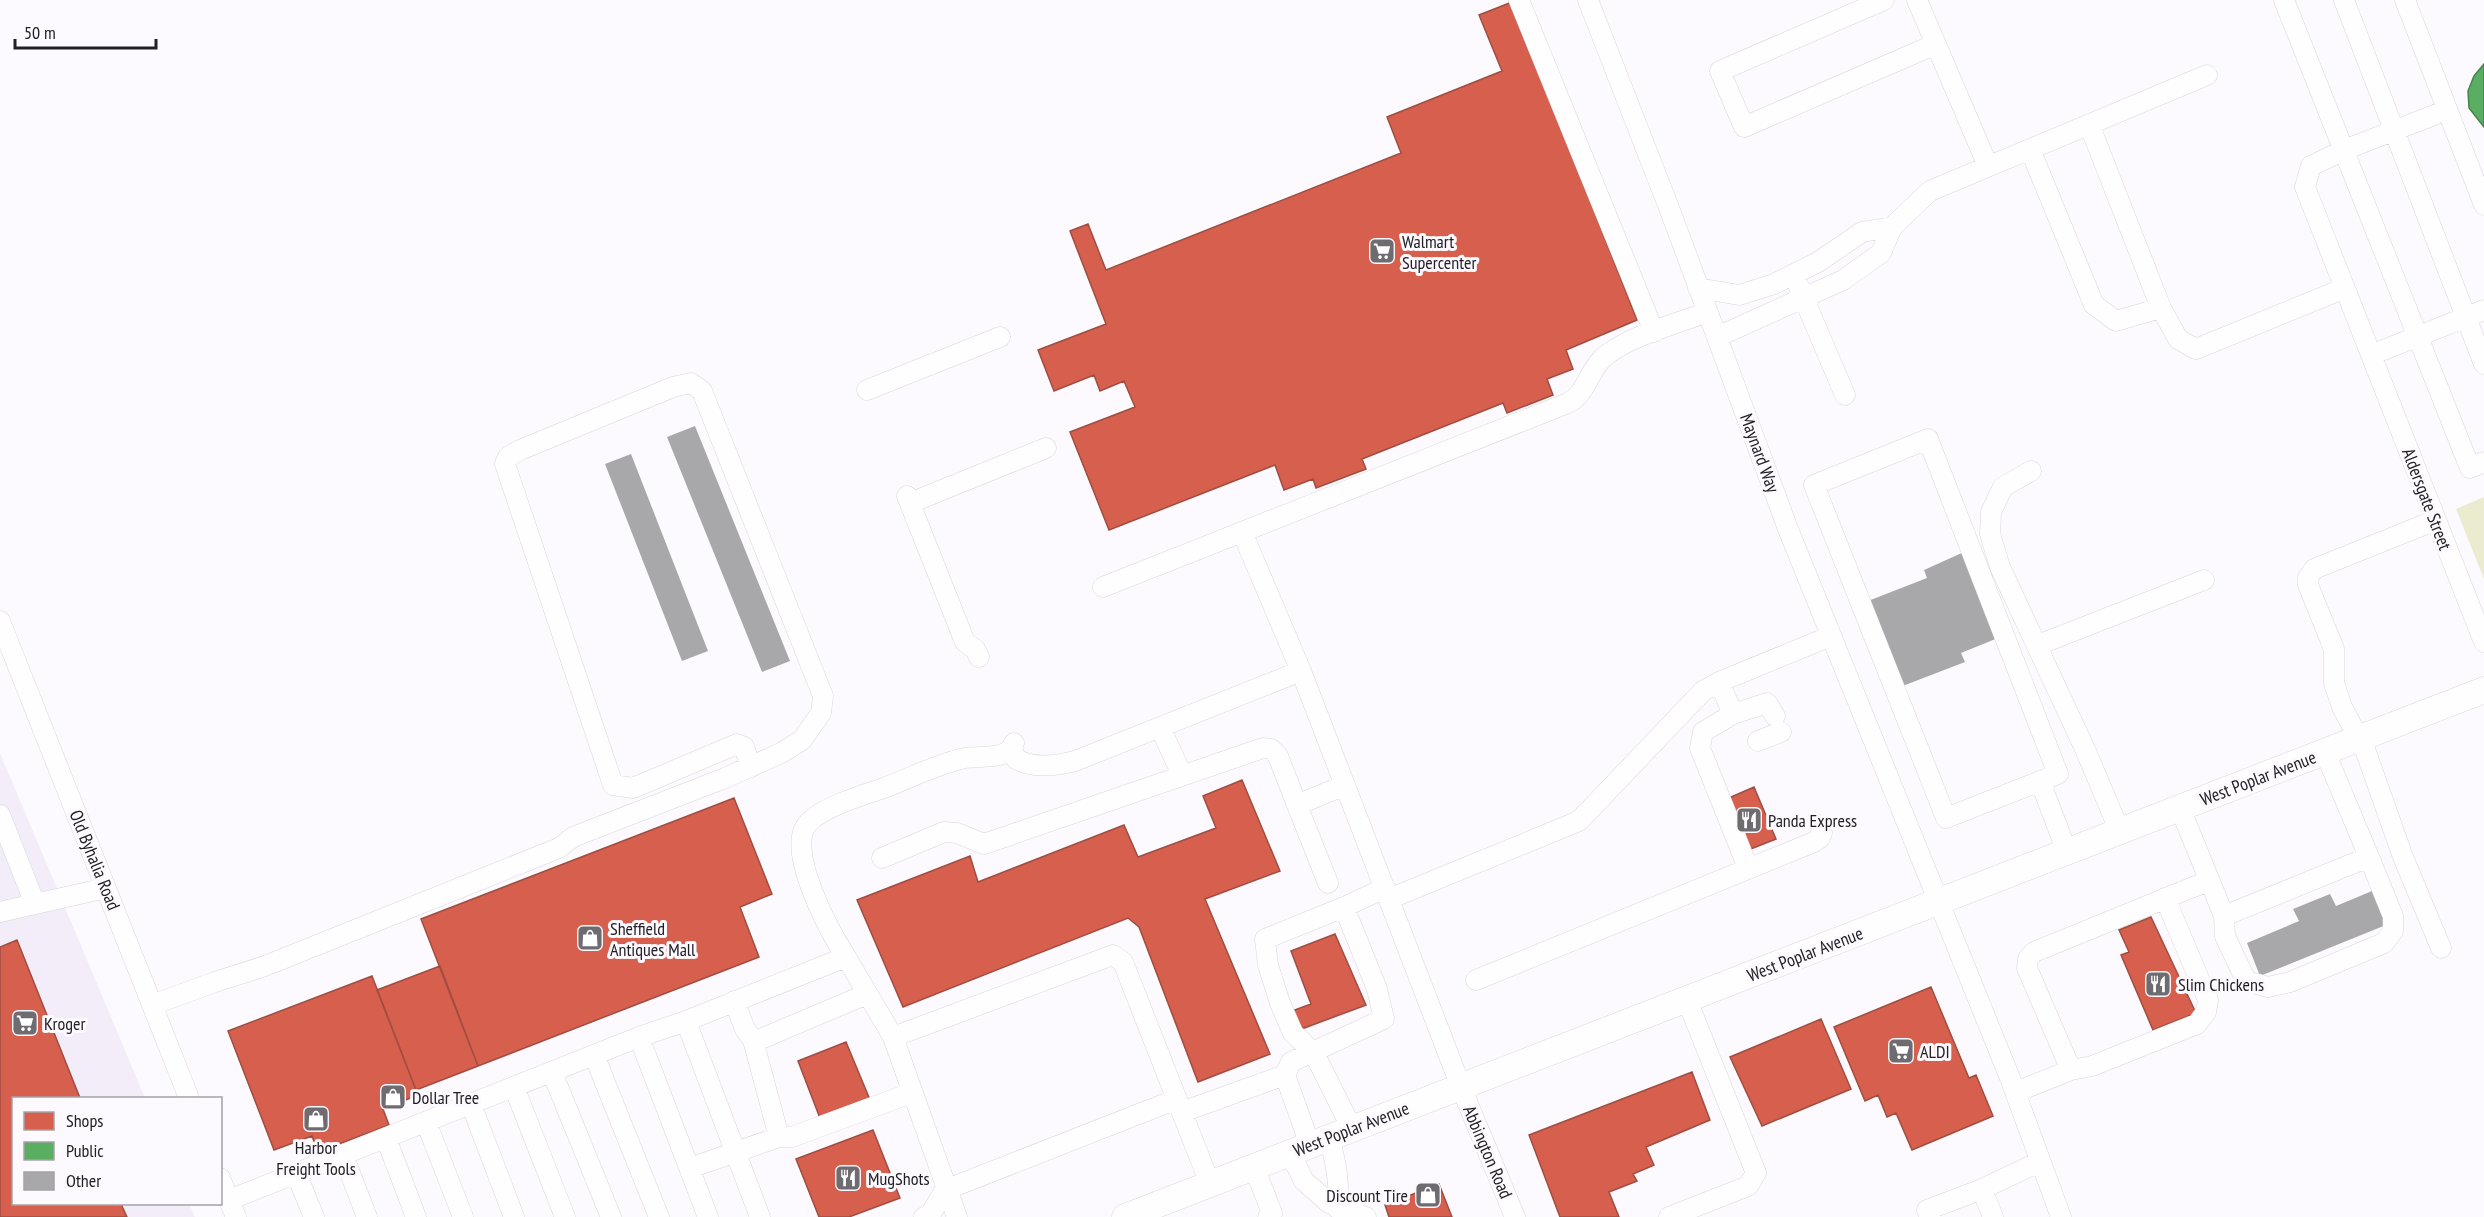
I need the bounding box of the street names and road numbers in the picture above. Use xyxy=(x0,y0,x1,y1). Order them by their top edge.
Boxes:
street label: Maynard Way xyxy=(1735,410,1785,496)
street label: Aldersgate Street xyxy=(2397,445,2457,553)
street label: West Poplar Avenue xyxy=(2197,745,2319,811)
street label: Old Byhalia Road xyxy=(65,807,125,913)
street label: West Poplar Avenue xyxy=(1744,921,1866,987)
street label: West Poplar Avenue xyxy=(1290,1096,1412,1162)
street label: Abbington Road xyxy=(1458,1102,1518,1202)

